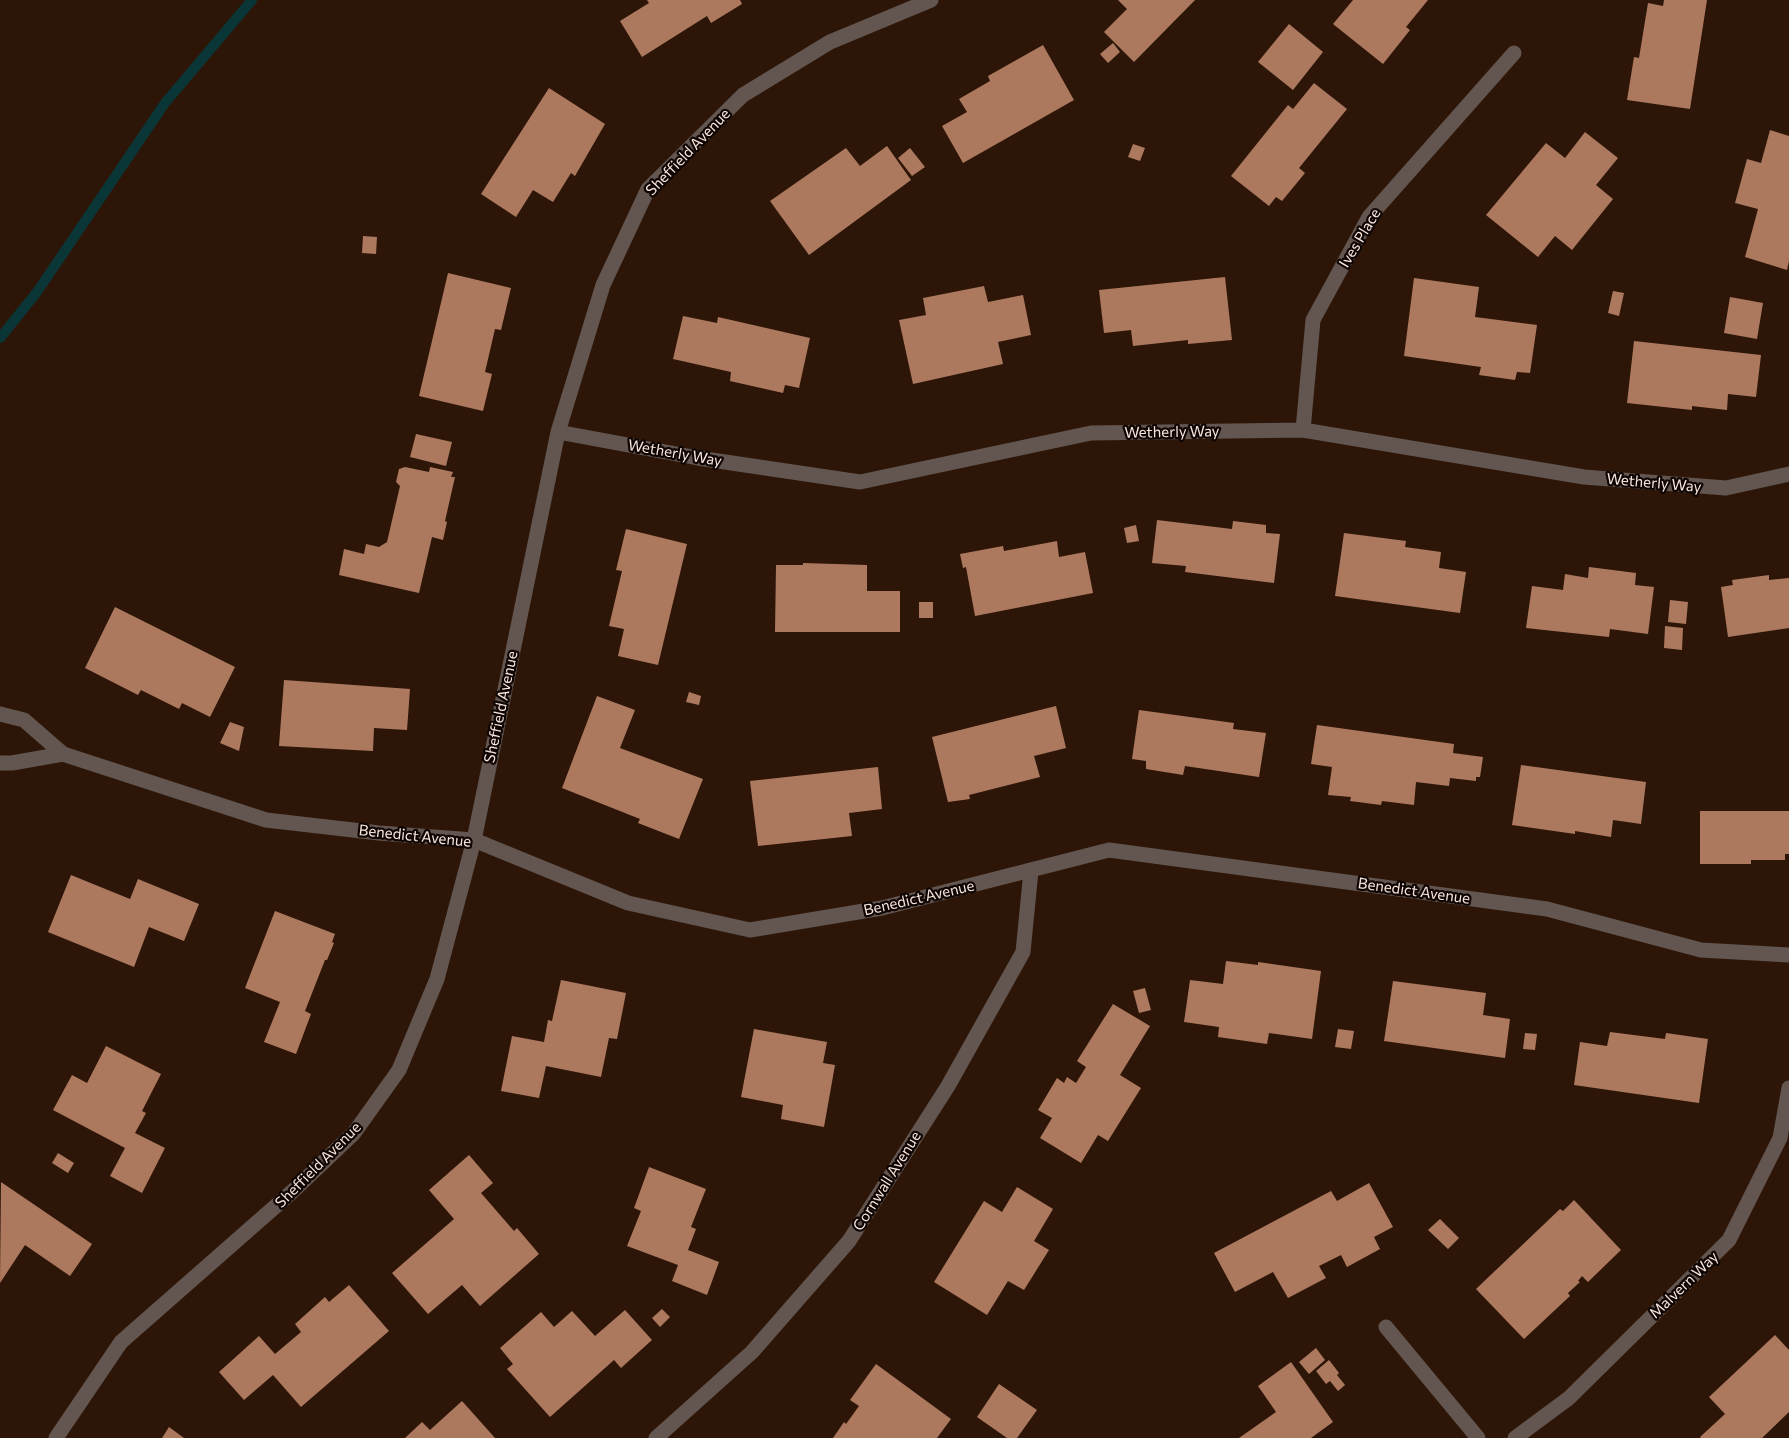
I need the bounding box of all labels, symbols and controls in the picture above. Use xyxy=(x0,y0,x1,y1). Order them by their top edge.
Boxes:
street label: Sheffield Avenue xyxy=(642,105,734,199)
street label: Ives Place xyxy=(1335,205,1385,271)
street label: Wetherly Way xyxy=(1124,422,1220,442)
street label: Wetherly Way xyxy=(627,436,723,470)
street label: Wetherly Way xyxy=(1606,470,1702,496)
street label: Sheffield Avenue xyxy=(480,649,522,765)
street label: Benedict Avenue xyxy=(358,821,472,851)
street label: Benedict Avenue xyxy=(1357,874,1471,908)
street label: Benedict Avenue xyxy=(862,877,976,919)
street label: Sheffield Avenue xyxy=(271,1118,365,1212)
street label: Cornwall Avenue xyxy=(849,1128,925,1234)
street label: Malvern Way xyxy=(1646,1248,1722,1322)

